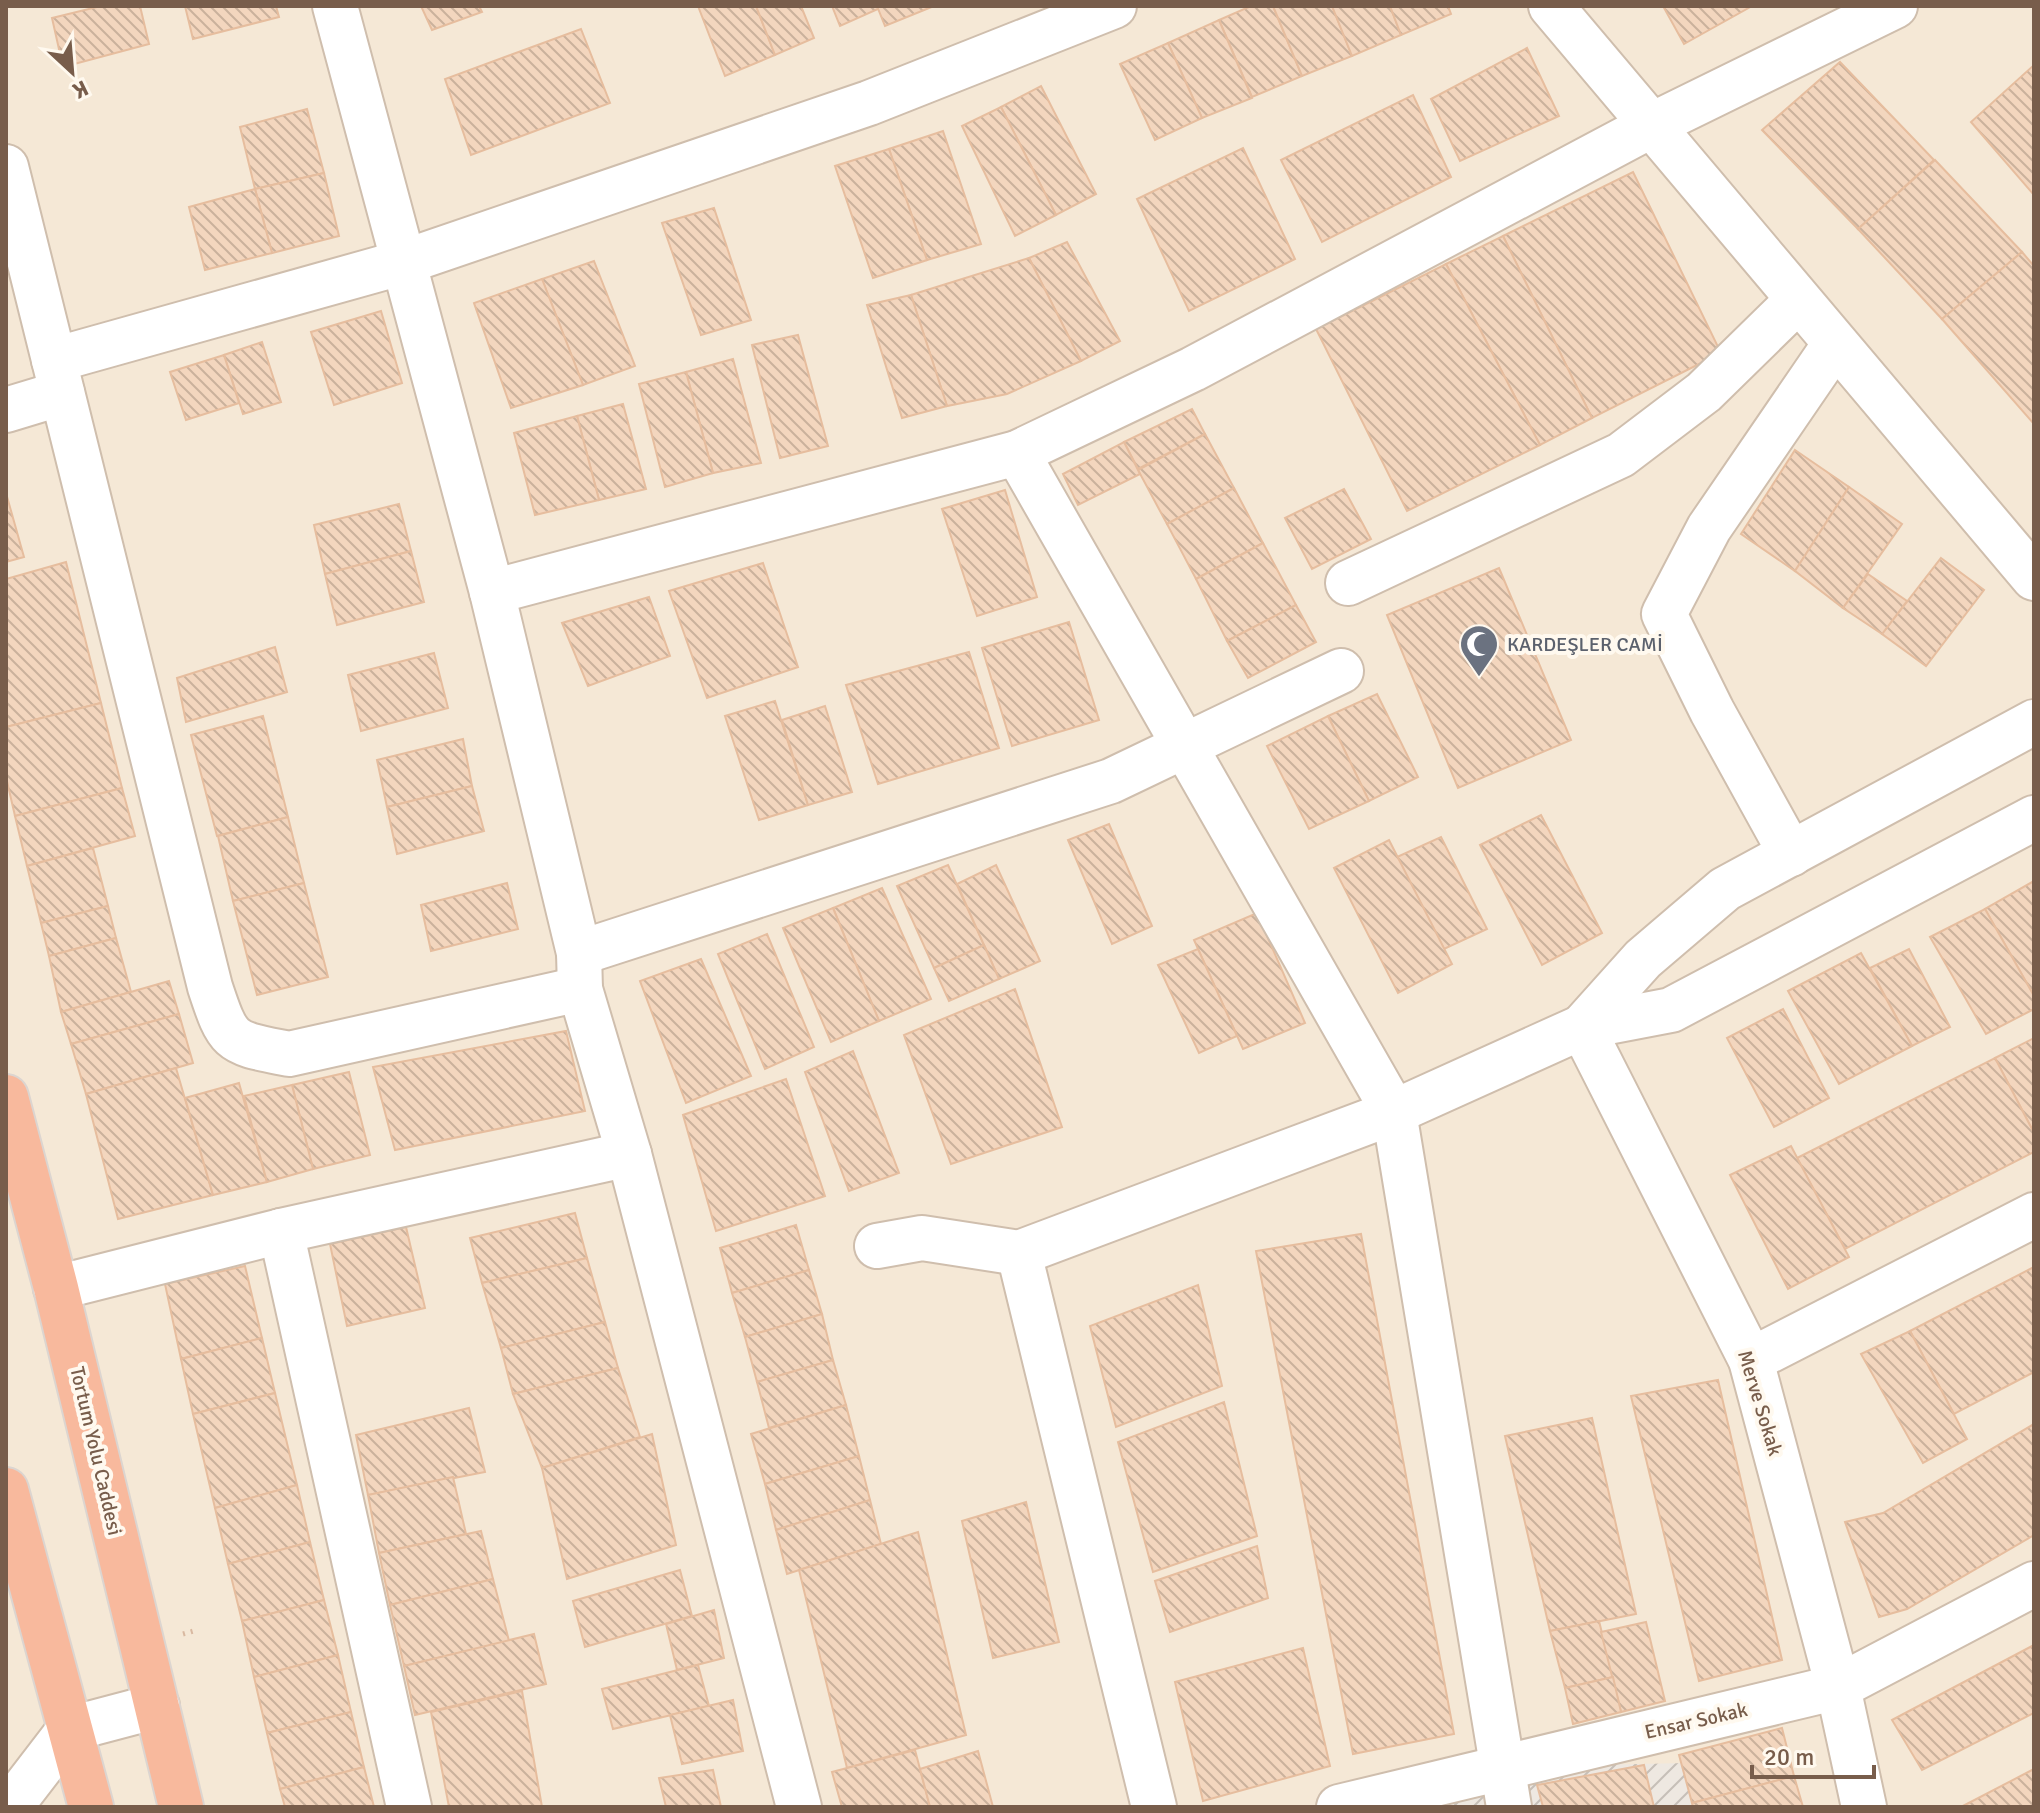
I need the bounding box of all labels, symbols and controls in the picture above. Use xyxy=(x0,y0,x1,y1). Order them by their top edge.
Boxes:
north arrow xyxy=(32,32,112,112)
text: K xyxy=(68,74,93,105)
mosque icon: KARDEŞLER CAMİ xyxy=(1458,623,1500,678)
place label: KARDEŞLER CAMİ xyxy=(1507,632,1663,657)
street label: Merve Sokak xyxy=(1732,1347,1788,1459)
street label: Tortum Yolu Caddesi xyxy=(64,1364,128,1538)
street label: Ensar Sokak xyxy=(1642,1697,1750,1745)
scale bar xyxy=(1752,1729,1874,1779)
text: 20 m xyxy=(1764,1742,1814,1772)

